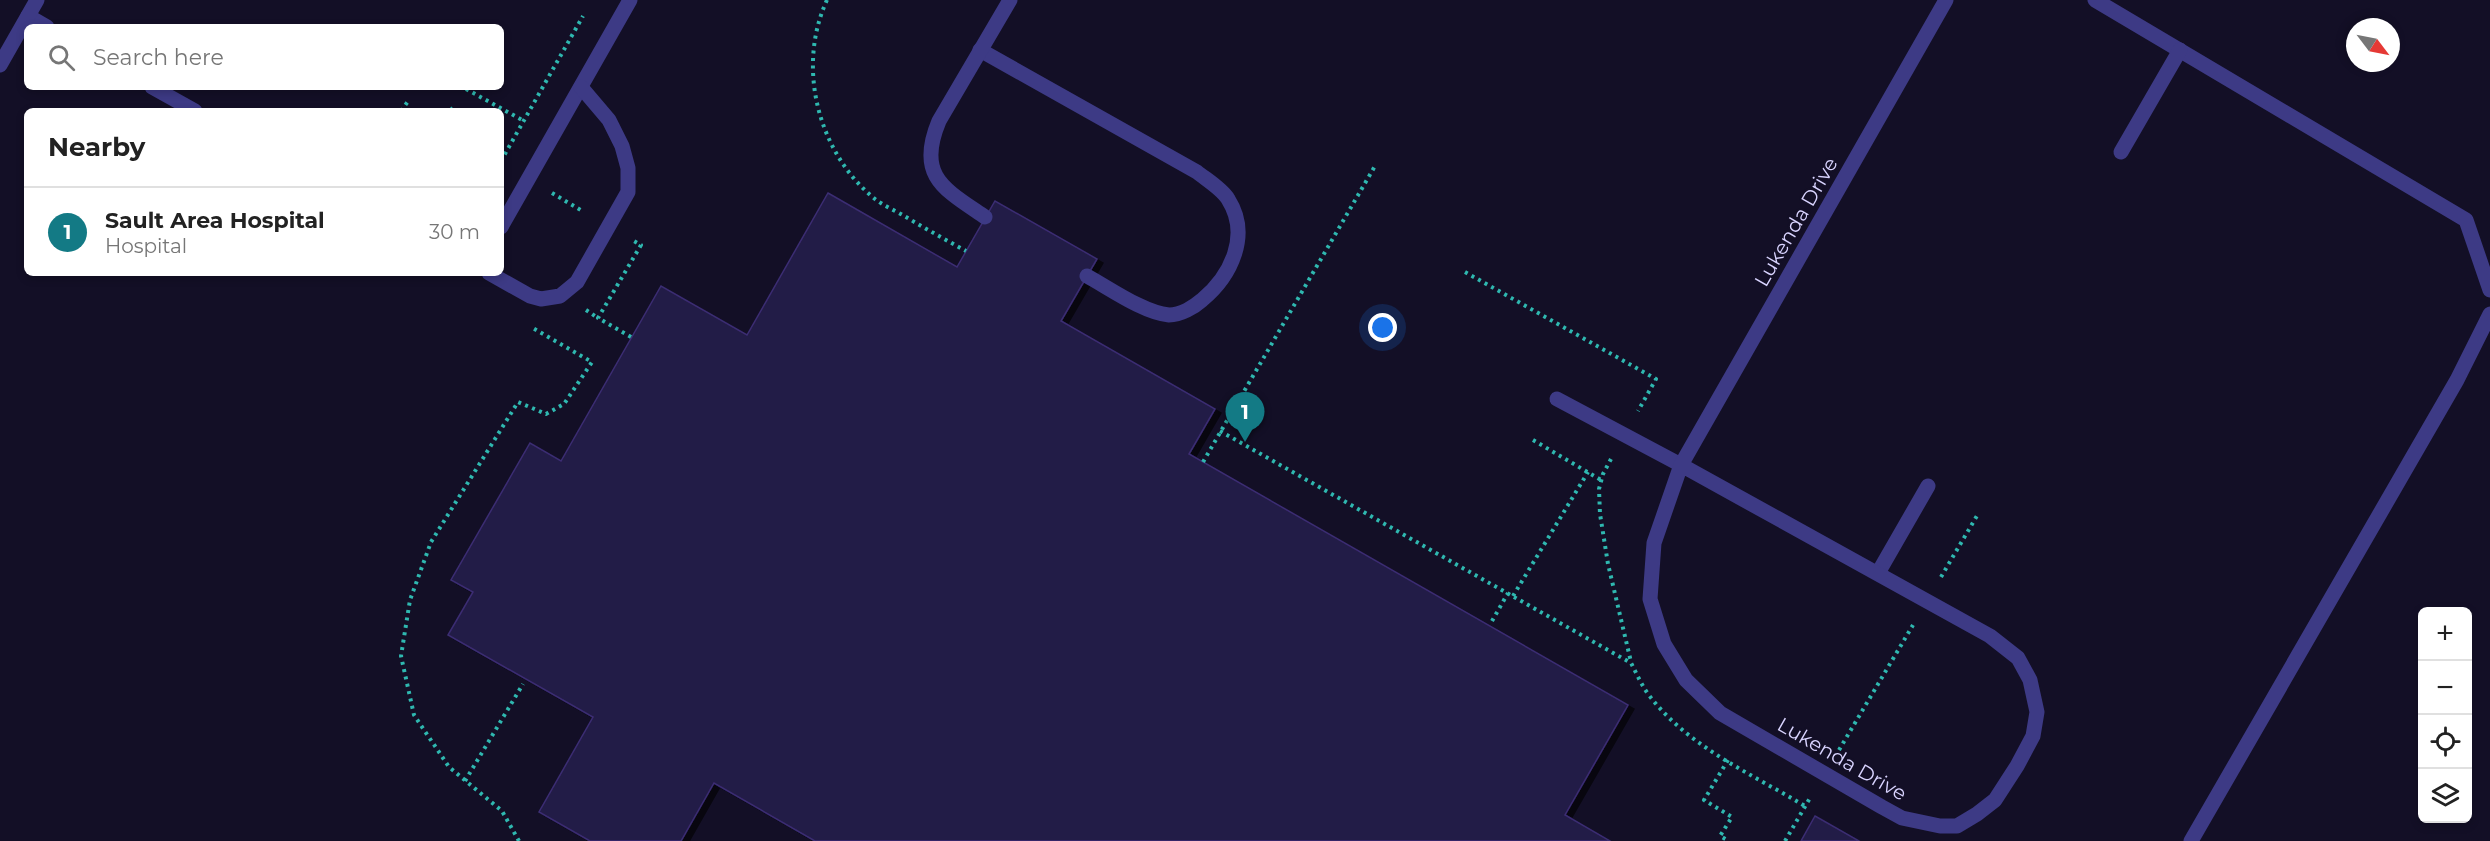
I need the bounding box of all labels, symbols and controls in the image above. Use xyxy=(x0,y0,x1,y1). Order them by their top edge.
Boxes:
north arrow xyxy=(2346,18,2400,72)
search box xyxy=(24,24,504,90)
icon: search xyxy=(45,41,78,74)
text: Search here xyxy=(93,44,224,71)
text: Nearby xyxy=(48,131,145,163)
street label: Lukenda Drive xyxy=(1749,153,1843,291)
text: Sault Area Hospital xyxy=(105,207,325,234)
text: 1 xyxy=(64,220,71,244)
text: 30 m xyxy=(429,220,480,244)
text: Hospital xyxy=(105,234,187,258)
your location xyxy=(1368,313,1397,342)
pin: 1 xyxy=(1226,392,1264,442)
map controls xyxy=(2418,607,2472,823)
button: + xyxy=(2418,607,2472,661)
button: − xyxy=(2418,661,2472,715)
street label: Lukenda Drive xyxy=(1773,712,1911,806)
button: locate xyxy=(2418,715,2472,769)
button: layers xyxy=(2418,769,2472,823)

